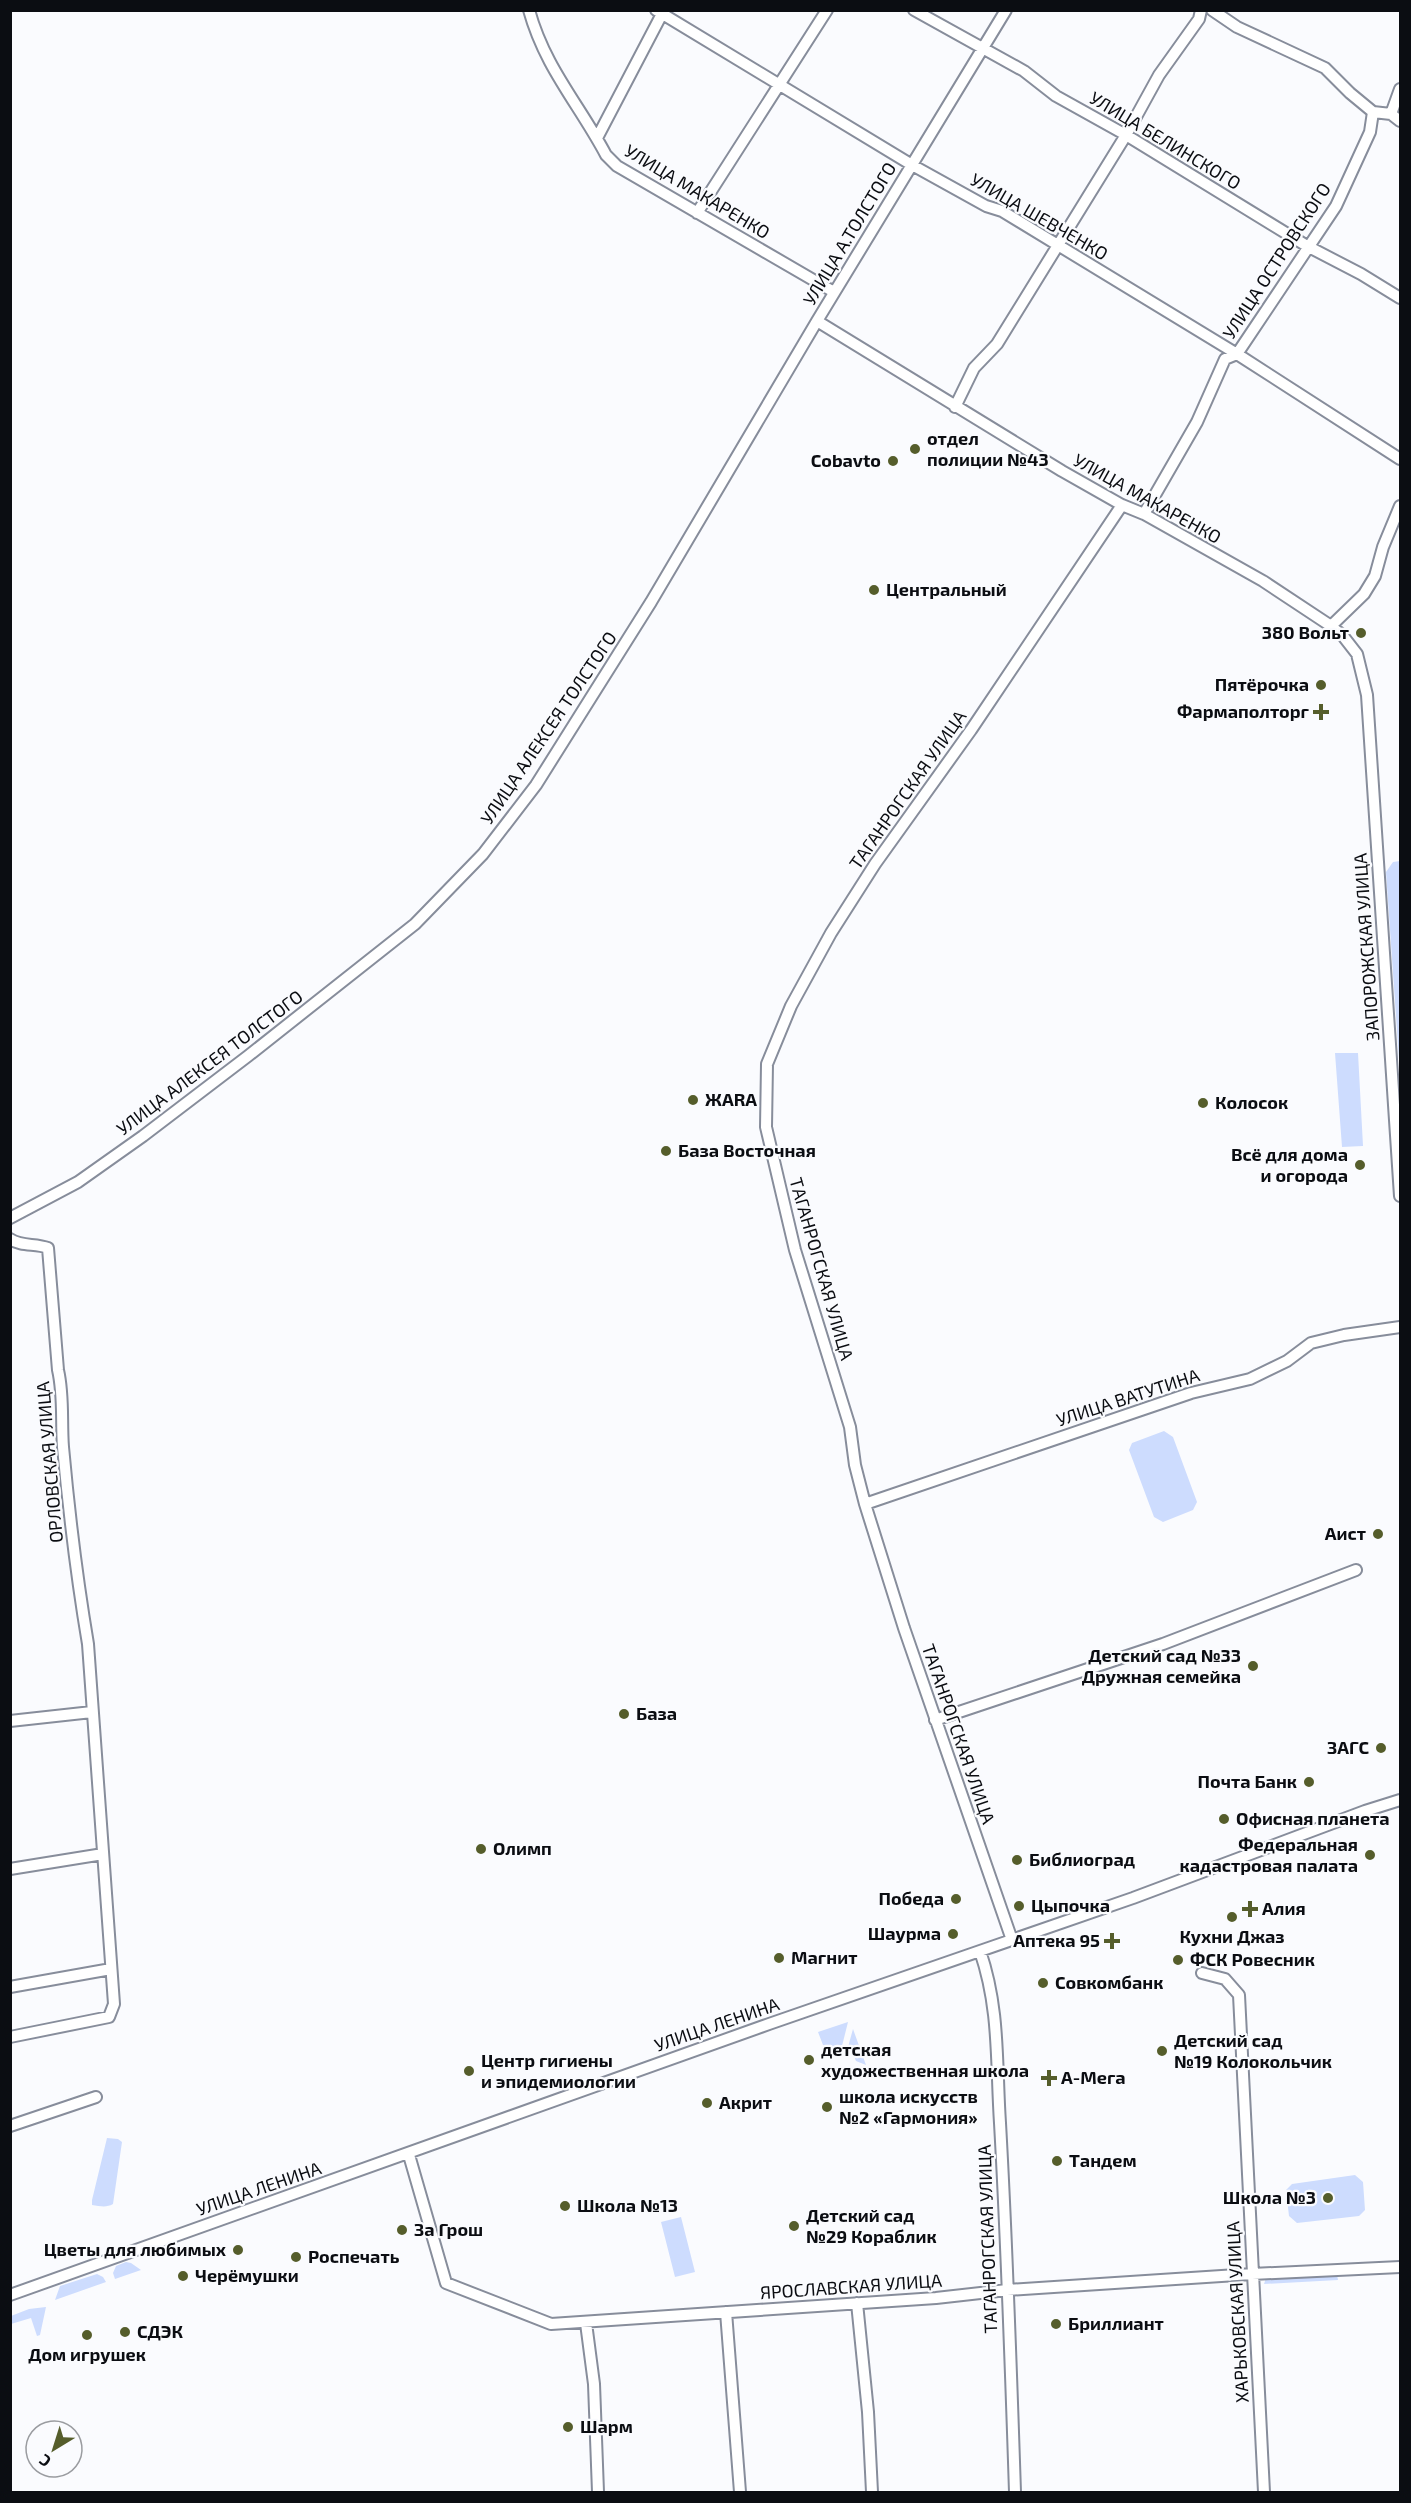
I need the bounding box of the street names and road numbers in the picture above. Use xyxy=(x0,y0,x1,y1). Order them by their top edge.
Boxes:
street label: УЛИЦА БЕЛИНСКОГО xyxy=(1086,86,1245,194)
street label: УЛИЦА МАКАРЕНКО xyxy=(621,139,774,243)
street label: УЛИЦА А.ТОЛСТОГО xyxy=(798,158,900,309)
street label: УЛИЦА ШЕВЧЕНКО xyxy=(967,168,1112,264)
street label: УЛИЦА ОСТРОВСКОГО xyxy=(1217,178,1335,343)
street label: УЛИЦА МАКАРЕНКО xyxy=(1070,448,1225,548)
street label: УЛИЦА АЛЕКСЕЯ ТОЛСТОГО xyxy=(475,627,621,828)
street label: ТАГАНРОГСКАЯ УЛИЦА xyxy=(844,705,971,873)
street label: ЗАПОРОЖСКАЯ УЛИЦА xyxy=(1348,852,1384,1042)
street label: УЛИЦА АЛЕКСЕЯ ТОЛСТОГО xyxy=(112,985,307,1139)
street label: ТАГАНРОГСКАЯ УЛИЦА xyxy=(785,1175,859,1363)
street label: УЛИЦА ВАТУТИНА xyxy=(1053,1363,1203,1431)
street label: ОРЛОВСКАЯ УЛИЦА xyxy=(31,1380,67,1544)
street label: ТАГАНРОГСКАЯ УЛИЦА xyxy=(918,1641,1000,1827)
street label: УЛИЦА ЛЕНИНА xyxy=(651,1992,783,2056)
street label: ТАГАНРОГСКАЯ УЛИЦА xyxy=(973,2143,1001,2334)
street label: УЛИЦА ЛЕНИНА xyxy=(193,2156,325,2220)
street label: ХАРЬКОВСКАЯ УЛИЦА xyxy=(1221,2220,1253,2403)
street label: ЯРОСЛАВСКАЯ УЛИЦА xyxy=(759,2269,943,2303)

